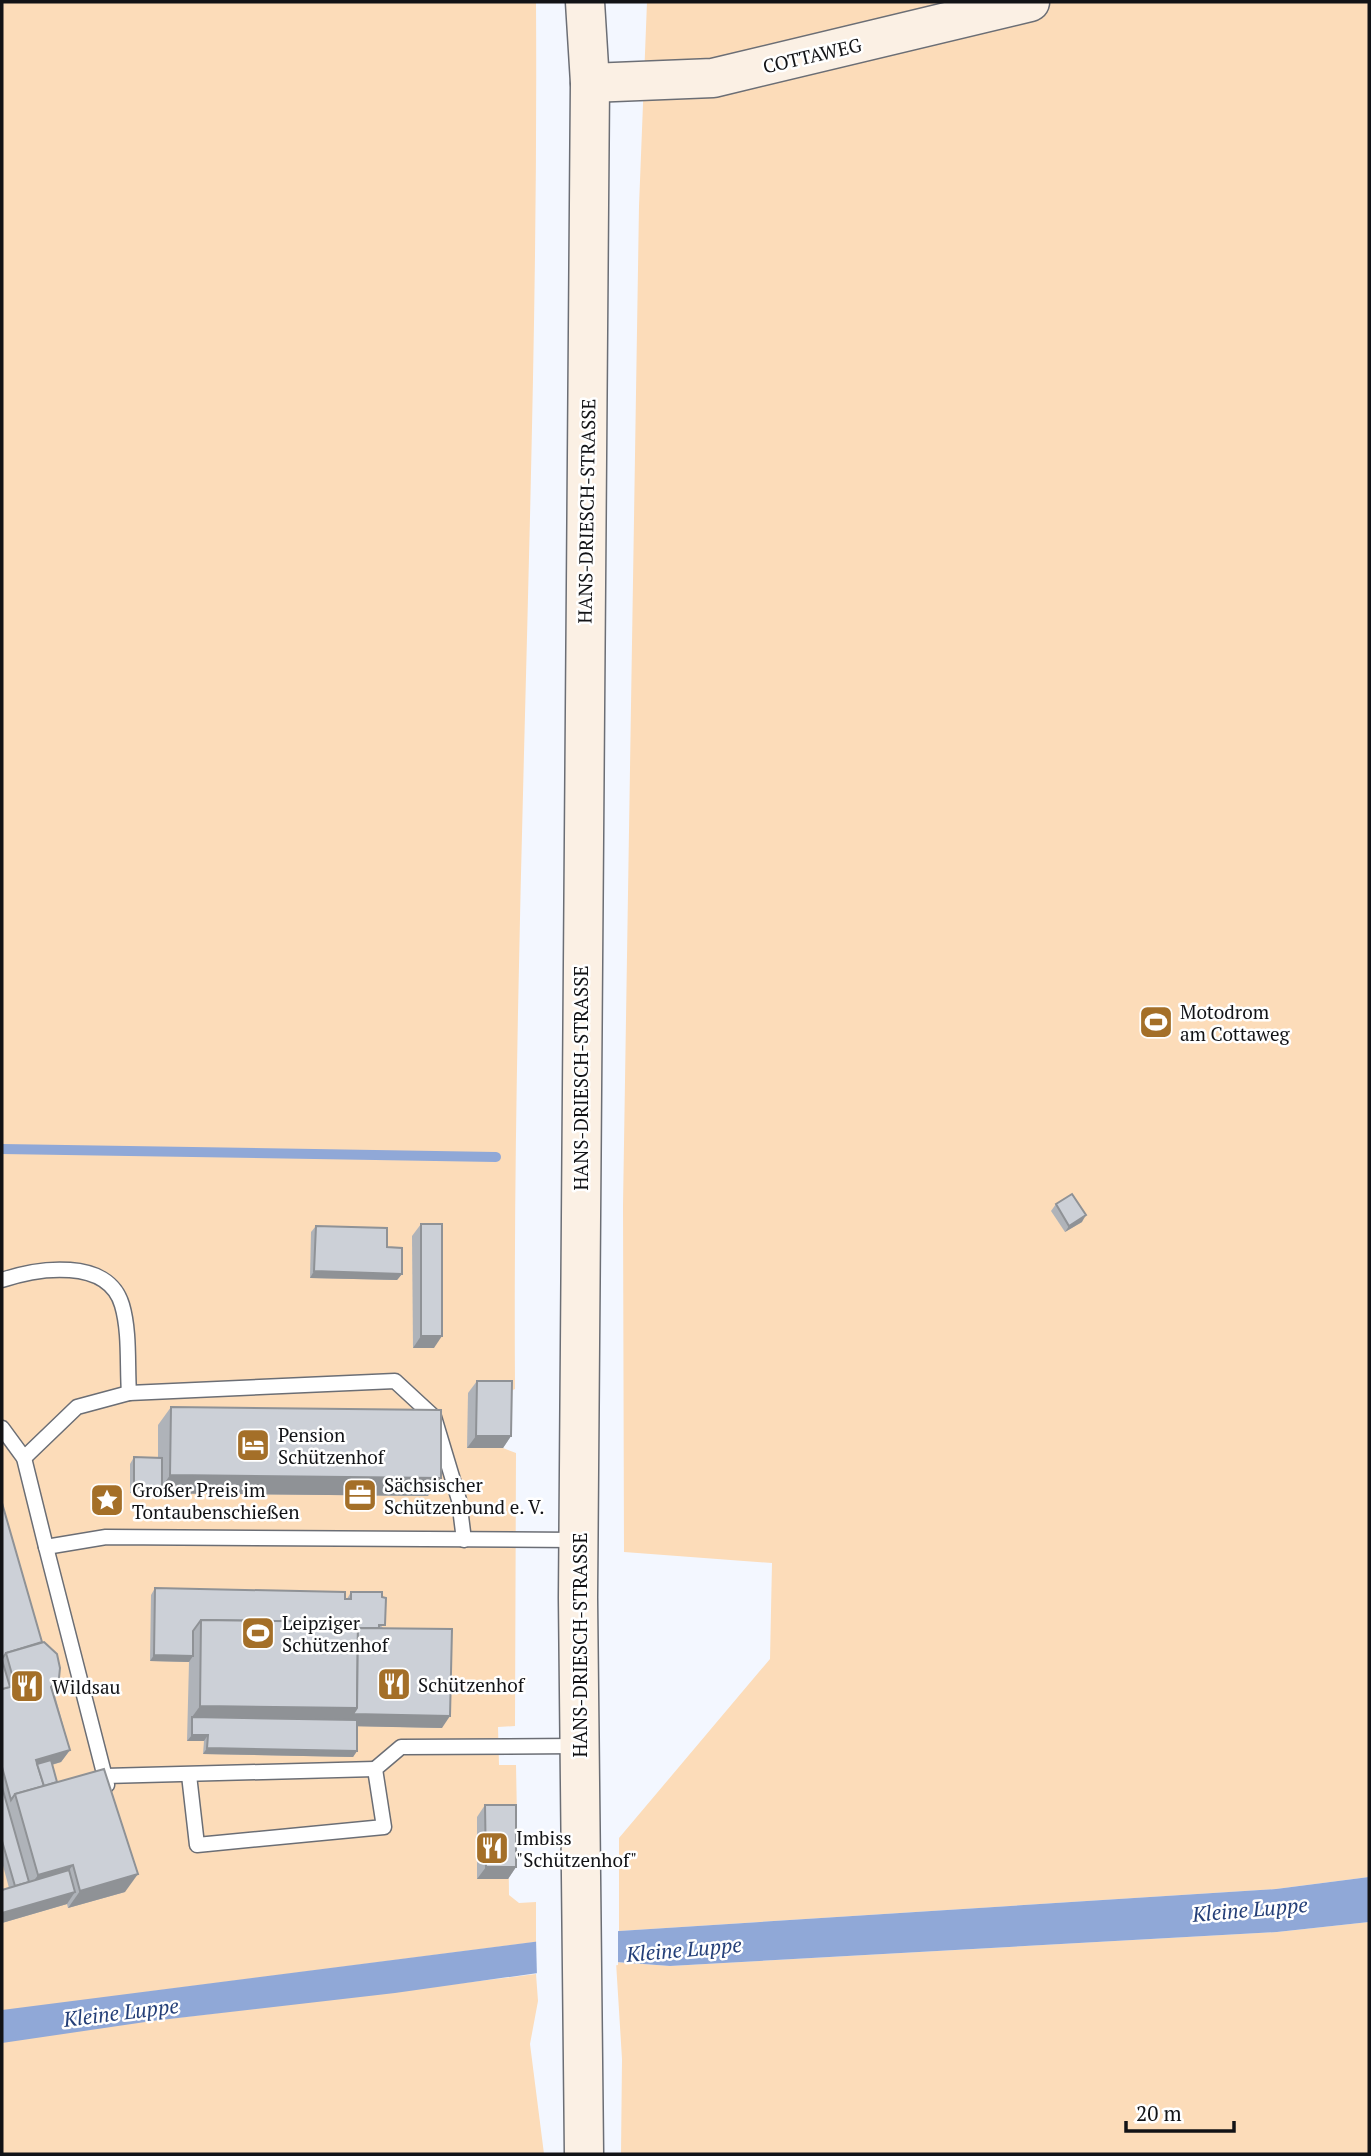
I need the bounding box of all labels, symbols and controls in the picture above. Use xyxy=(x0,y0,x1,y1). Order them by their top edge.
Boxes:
street label: COTTAWEG xyxy=(760,32,864,78)
street label: HANS-DRIESCH-STRASSE xyxy=(572,398,600,624)
street label: HANS-DRIESCH-STRASSE xyxy=(568,965,593,1191)
place label: Motodrom am Cottaweg xyxy=(1180,999,1291,1046)
sports icon: Motodrom am Cottaweg xyxy=(1137,1003,1175,1041)
place label: Pension Schützenhof xyxy=(278,1422,386,1469)
hotel icon: Pension Schützenhof xyxy=(234,1426,272,1464)
place label: Sächsischer Schützenbund e. V. xyxy=(384,1472,545,1519)
office icon: Sächsischer Schützenbund e. V. xyxy=(341,1476,379,1514)
place label: Großer Preis im Tontaubenschießen xyxy=(132,1477,300,1524)
place icon: Großer Preis im Tontaubenschießen xyxy=(88,1481,126,1519)
street label: HANS-DRIESCH-STRASSE xyxy=(567,1532,592,1758)
place label: Leipziger Schützenhof xyxy=(282,1610,390,1657)
sports icon: Leipziger Schützenhof xyxy=(239,1614,277,1652)
restaurant icon: Schützenhof xyxy=(375,1665,413,1703)
restaurant icon: Wildsau xyxy=(8,1667,46,1705)
place label: Schützenhof xyxy=(418,1672,526,1697)
place label: Wildsau xyxy=(52,1674,121,1699)
place label: Imbiss "Schützenhof" xyxy=(516,1825,637,1872)
restaurant icon: Imbiss "Schützenhof" xyxy=(473,1829,511,1867)
water label: Kleine Luppe xyxy=(1190,1890,1309,1928)
water label: Kleine Luppe xyxy=(624,1930,743,1968)
water label: Kleine Luppe xyxy=(61,1991,181,2033)
scale bar xyxy=(1126,2090,1234,2134)
text: 20 m xyxy=(1136,2099,1182,2127)

